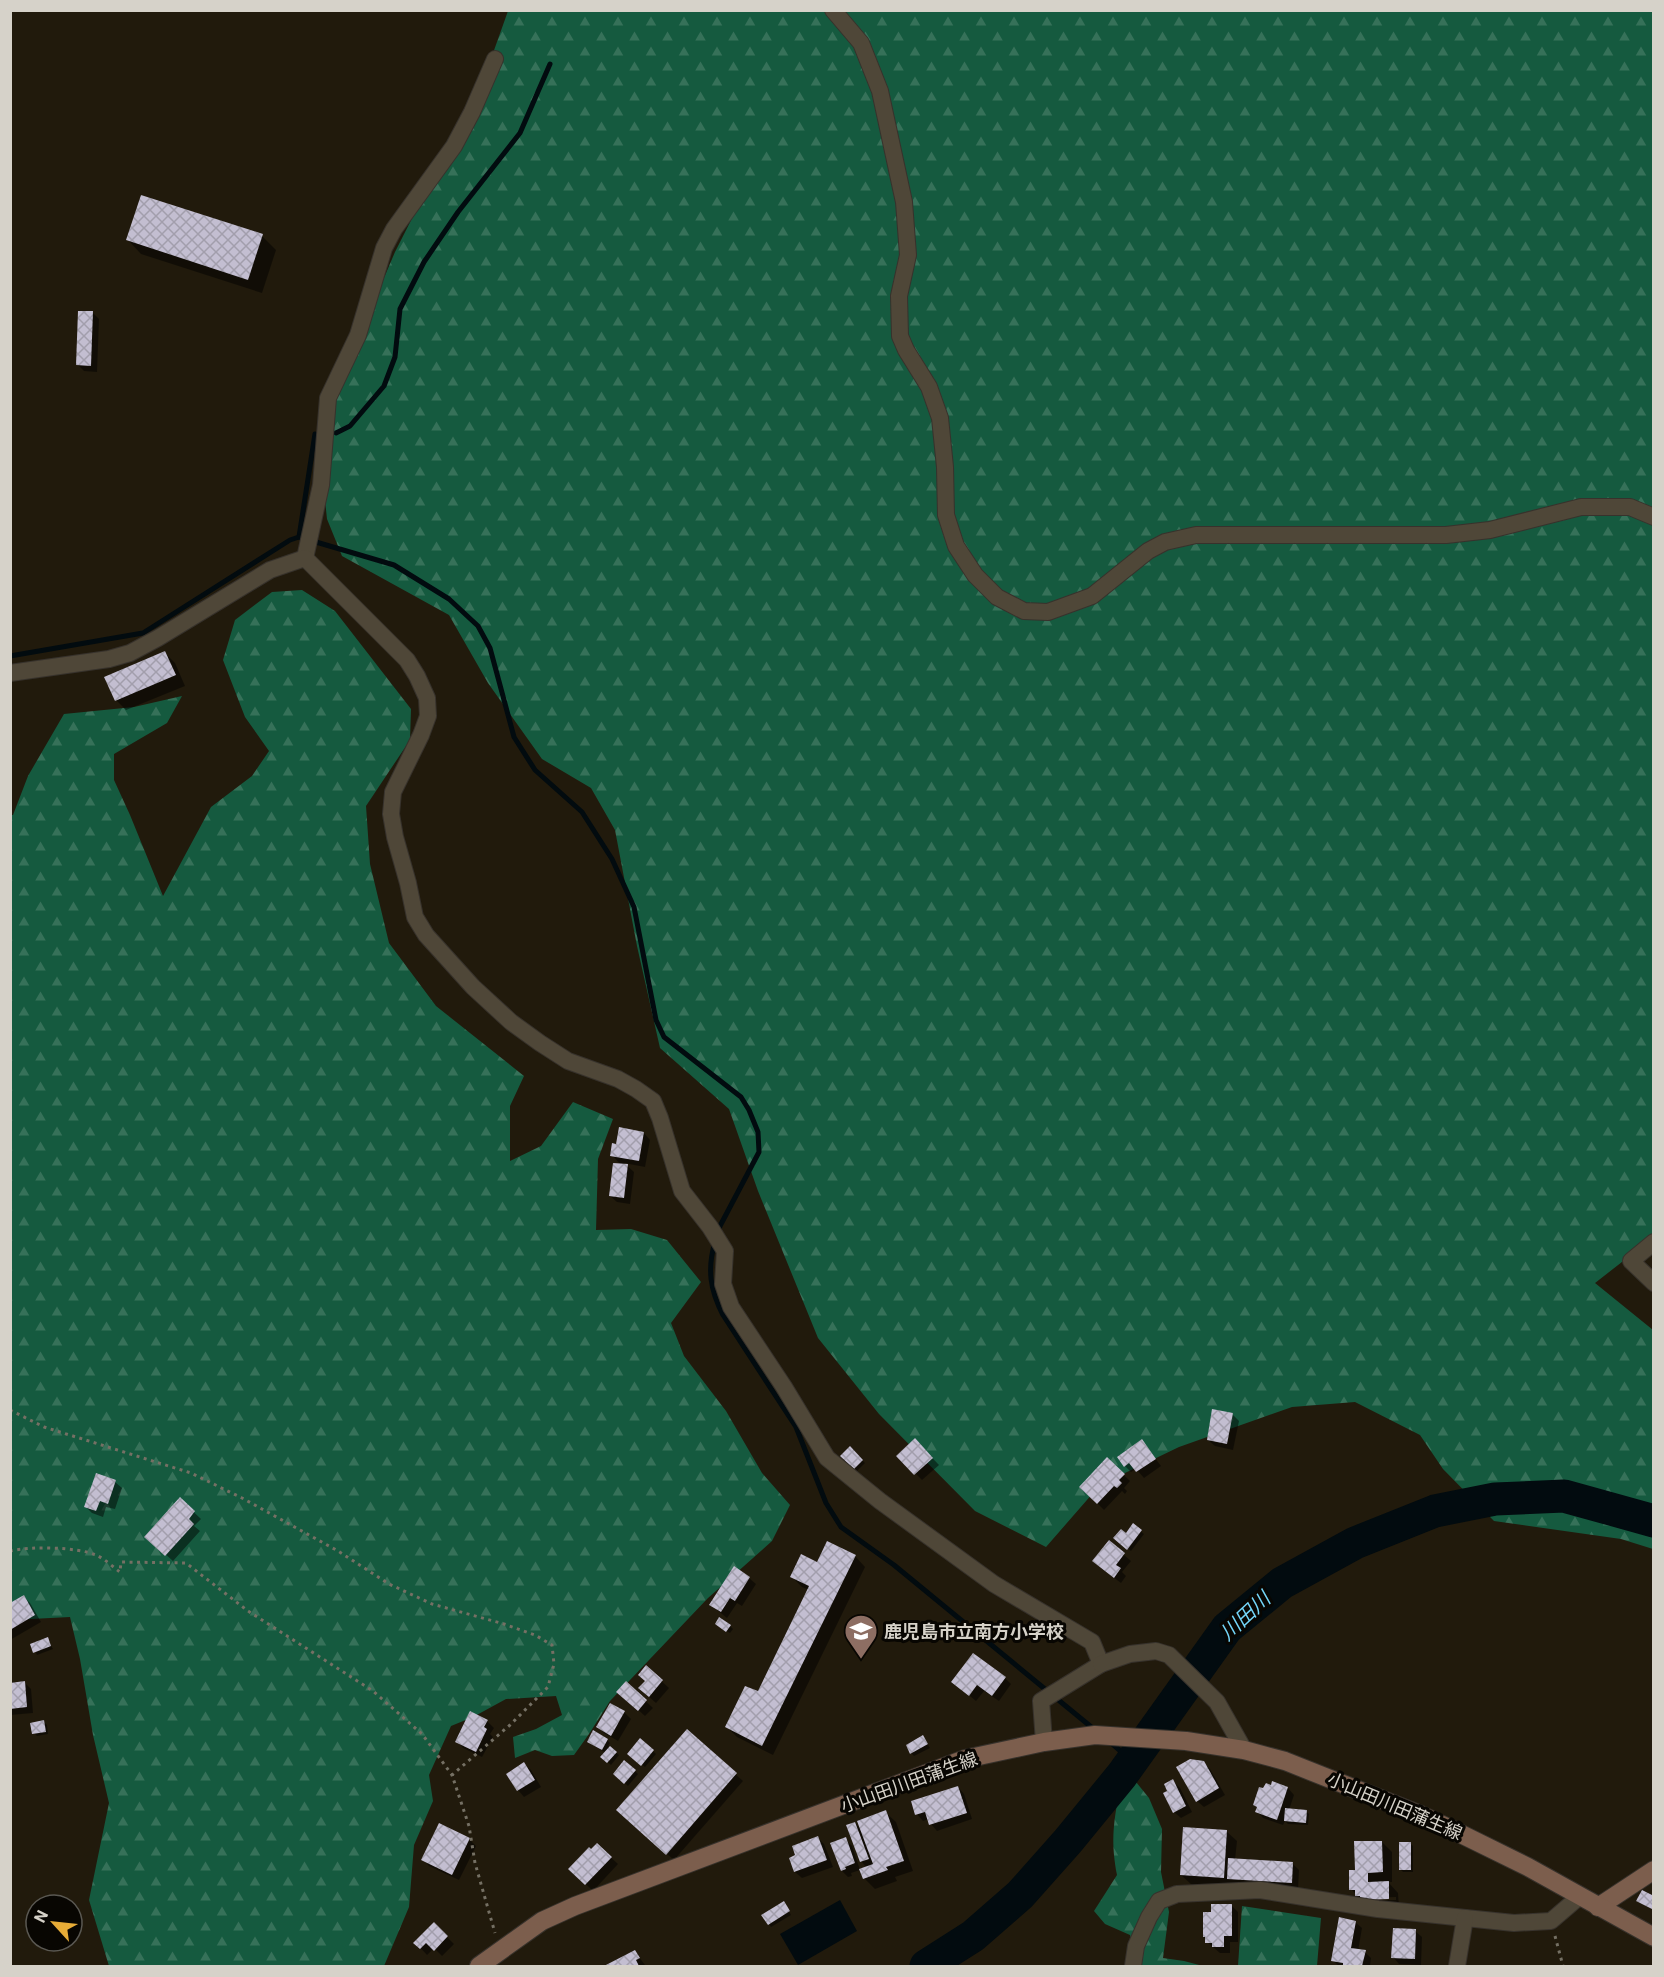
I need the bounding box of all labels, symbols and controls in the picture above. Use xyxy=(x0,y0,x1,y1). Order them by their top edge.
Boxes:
water label: 川田川 xyxy=(1215,1585,1277,1645)
school or university icon: 鹿児島市立南方小学校 xyxy=(843,1613,879,1660)
place label: 鹿児島市立南方小学校 xyxy=(884,1621,1064,1642)
street label: 小山田川田蒲生線 xyxy=(838,1748,980,1816)
street label: 小山田川田蒲生線 xyxy=(1325,1768,1465,1844)
north arrow xyxy=(24,1893,84,1953)
text: N xyxy=(30,1907,52,1926)

